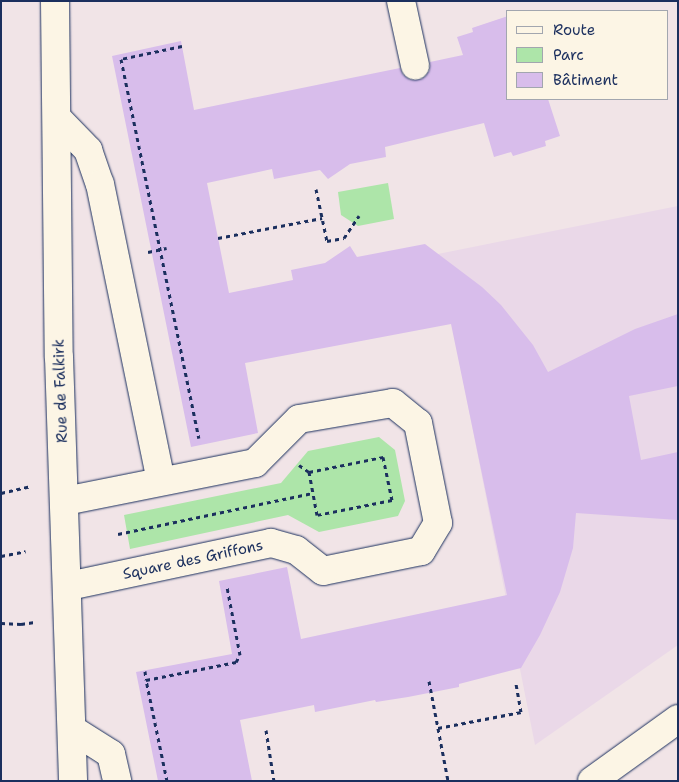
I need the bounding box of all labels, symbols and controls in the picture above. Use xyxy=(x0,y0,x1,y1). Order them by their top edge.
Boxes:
legend xyxy=(507,10,669,100)
text: Route xyxy=(553,20,595,40)
text: Parc xyxy=(553,45,584,65)
text: Bâtiment xyxy=(553,70,618,90)
street label: Rue de Falkirk xyxy=(50,339,72,443)
street label: Square des Griffons xyxy=(121,536,265,584)

